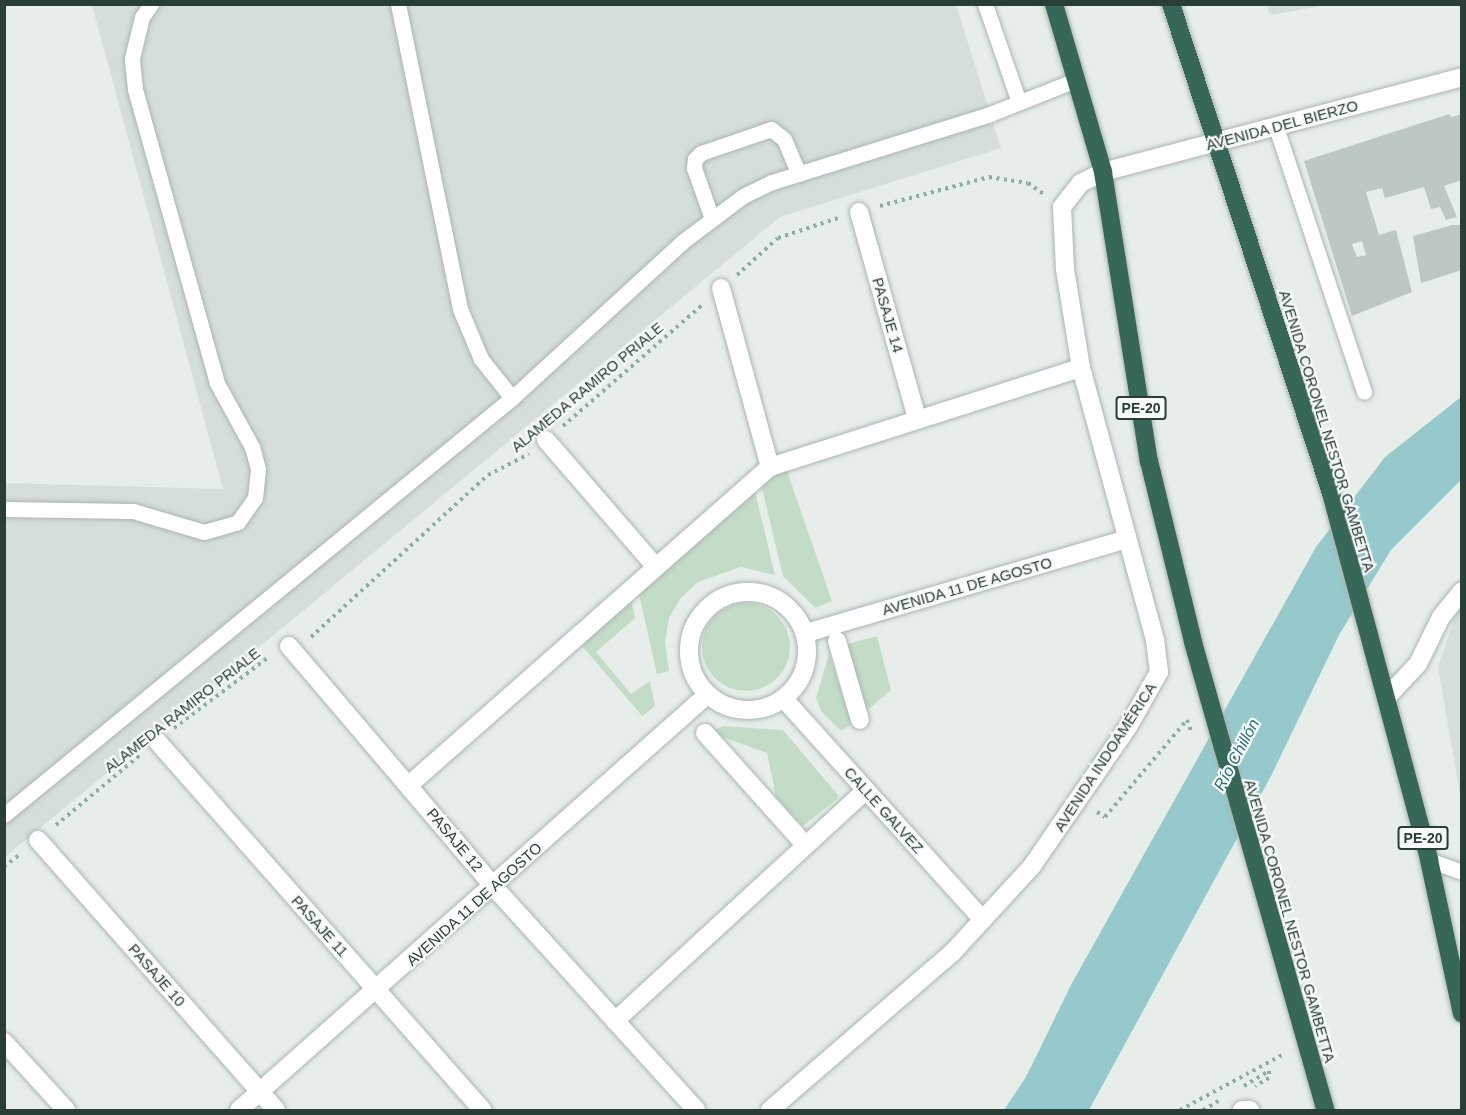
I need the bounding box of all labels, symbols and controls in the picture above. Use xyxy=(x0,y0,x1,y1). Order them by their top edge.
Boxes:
street label: AVENIDA DEL BIERZO xyxy=(1203,96,1361,154)
street label: PASAJE 14 xyxy=(869,275,907,355)
street label: AVENIDA CORONEL NESTOR GAMBETTA xyxy=(1275,287,1379,575)
street label: ALAMEDA RAMIRO PRIALE xyxy=(507,318,667,456)
road number: PE-20 xyxy=(1116,397,1166,419)
street label: AVENIDA 11 DE AGOSTO xyxy=(879,553,1055,619)
street label: ALAMEDA RAMIRO PRIALE xyxy=(100,643,264,777)
street label: AVENIDA INDOAMÉRICA xyxy=(1050,679,1160,835)
water label: Río Chillón xyxy=(1210,716,1264,794)
street label: CALLE GALVEZ xyxy=(841,763,927,857)
street label: AVENIDA CORONEL NESTOR GAMBETTA xyxy=(1241,777,1339,1065)
street label: PASAJE 12 xyxy=(423,805,487,875)
road number: PE-20 xyxy=(1398,827,1448,849)
street label: AVENIDA 11 DE AGOSTO xyxy=(402,838,546,970)
street label: PASAJE 11 xyxy=(288,892,352,960)
street label: PASAJE 10 xyxy=(125,940,189,1010)

